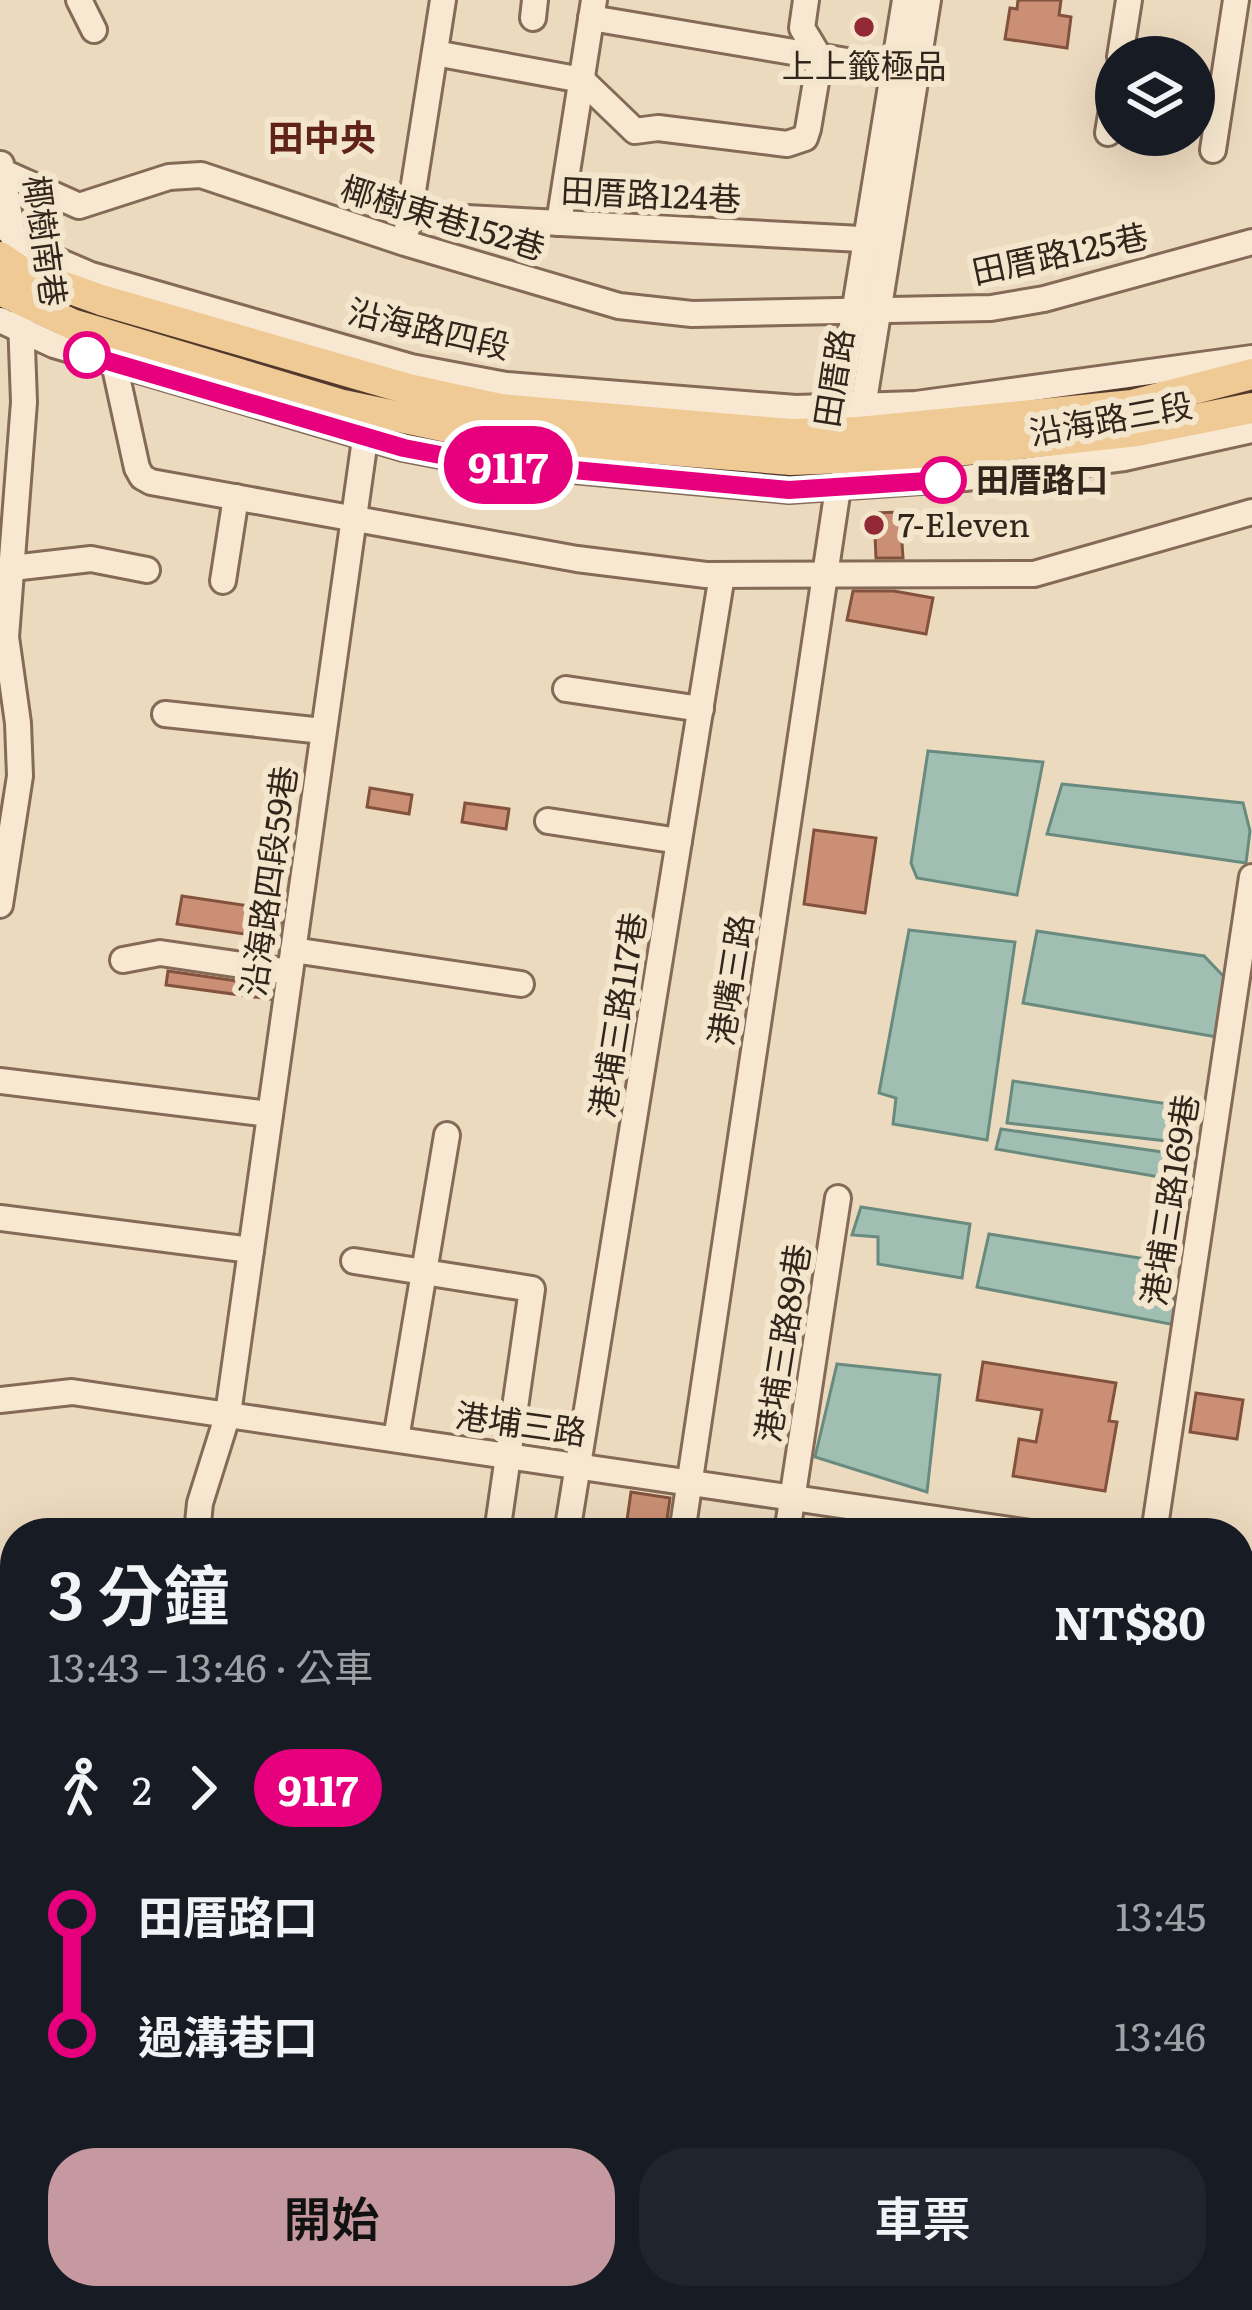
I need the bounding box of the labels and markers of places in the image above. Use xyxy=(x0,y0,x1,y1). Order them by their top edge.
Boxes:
marker: 上上籤極品 xyxy=(851,14,877,40)
place label: 上上籤極品 xyxy=(782,39,947,88)
unlabelled marker xyxy=(65,333,109,377)
place label: 田厝路口 xyxy=(976,453,1108,502)
marker: 田厝路口 xyxy=(921,458,965,502)
place label: 7-Eleven xyxy=(898,498,1030,547)
marker: 7-Eleven xyxy=(861,512,887,538)

